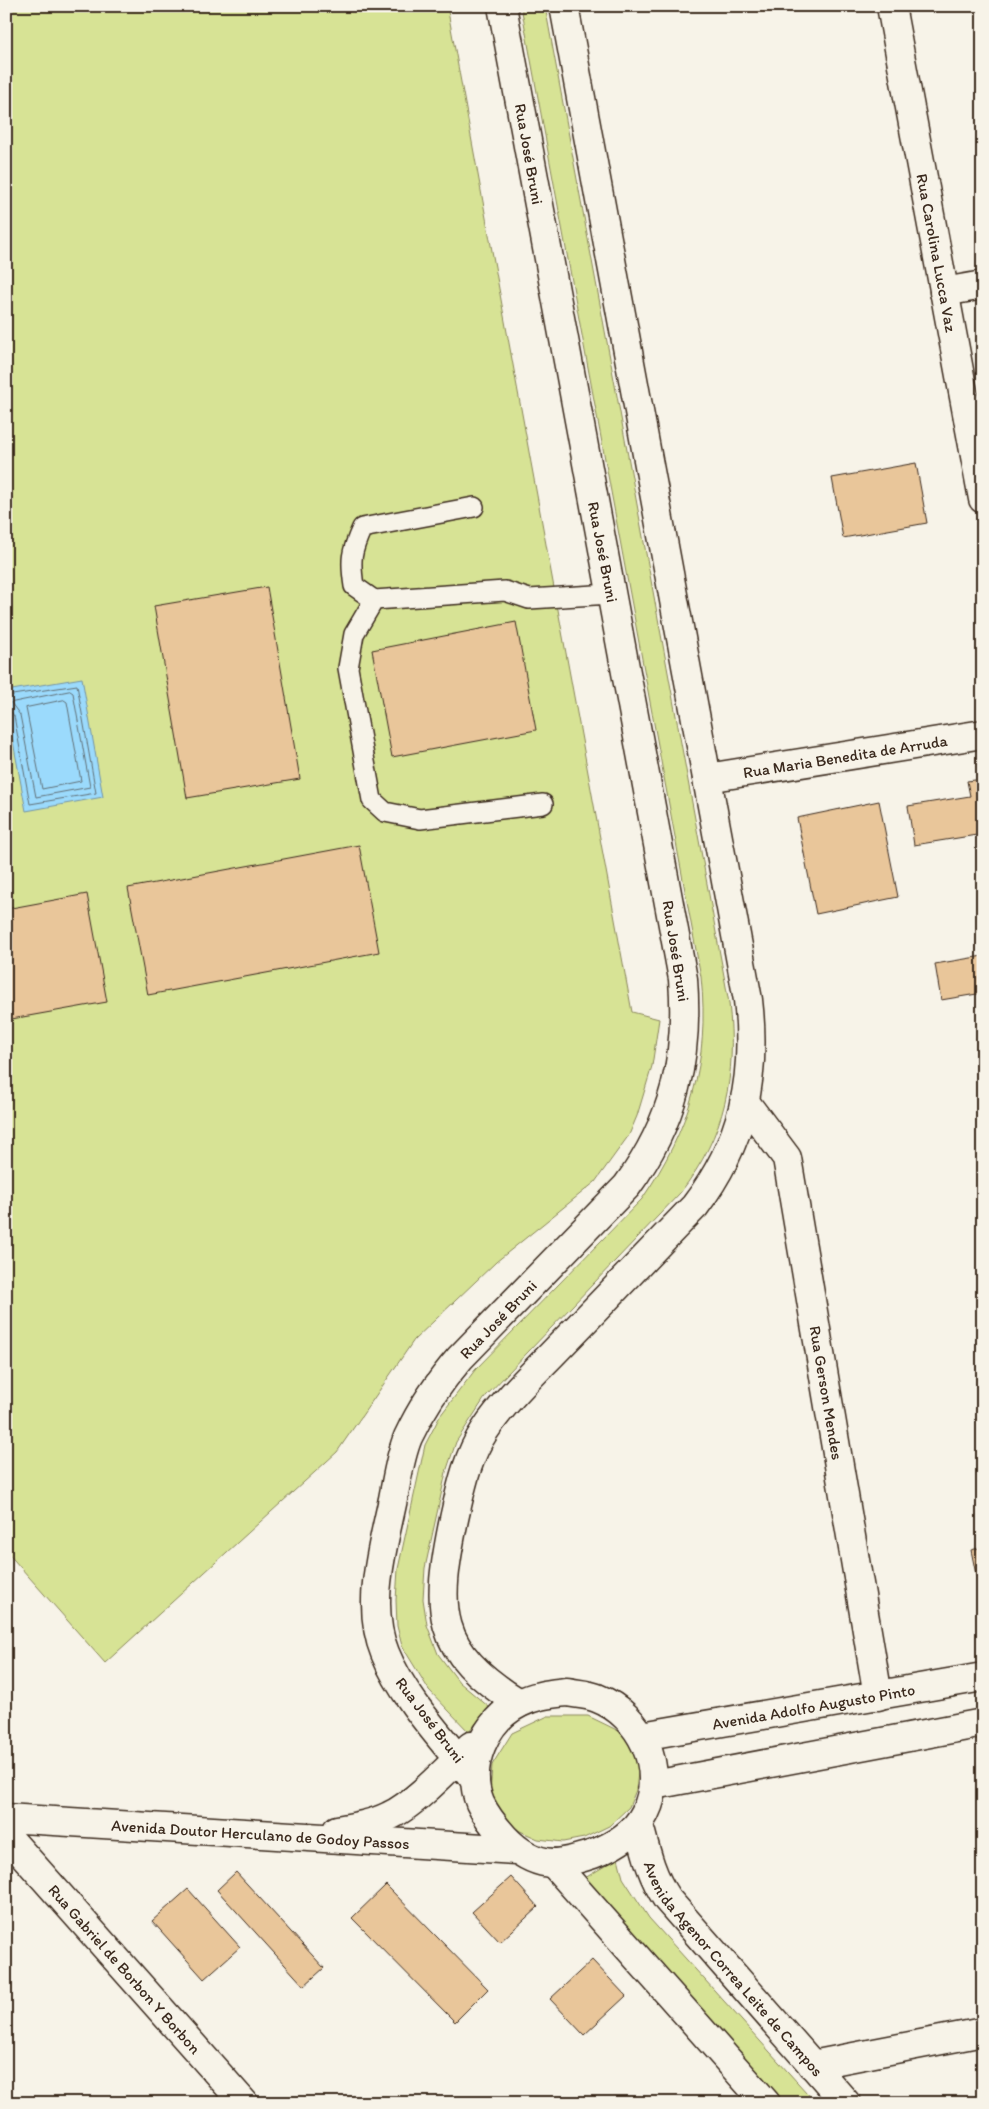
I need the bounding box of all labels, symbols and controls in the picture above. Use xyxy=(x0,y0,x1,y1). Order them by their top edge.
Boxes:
street label: Rua José Bruni xyxy=(511,102,547,206)
street label: Rua Carolina Lucca Vaz xyxy=(913,172,961,334)
street label: Rua José Bruni xyxy=(584,500,622,604)
street label: Rua Maria Benedita de Arruda xyxy=(742,730,950,782)
street label: Rua José Bruni xyxy=(659,899,693,1003)
street label: Rua José Bruni xyxy=(455,1276,540,1362)
street label: Rua Gerson Mendes xyxy=(806,1324,847,1461)
street label: Rua José Bruni xyxy=(392,1673,468,1767)
street label: Avenida Adolfo Augusto Pinto xyxy=(711,1679,916,1733)
street label: Avenida Doutor Herculano de Godoy Passos xyxy=(111,1815,410,1853)
street label: Avenida Agenor Correa Leite de Campos xyxy=(640,1858,827,2080)
street label: Rua Gabriel de Borbon Y Borbon xyxy=(45,1880,205,2057)

